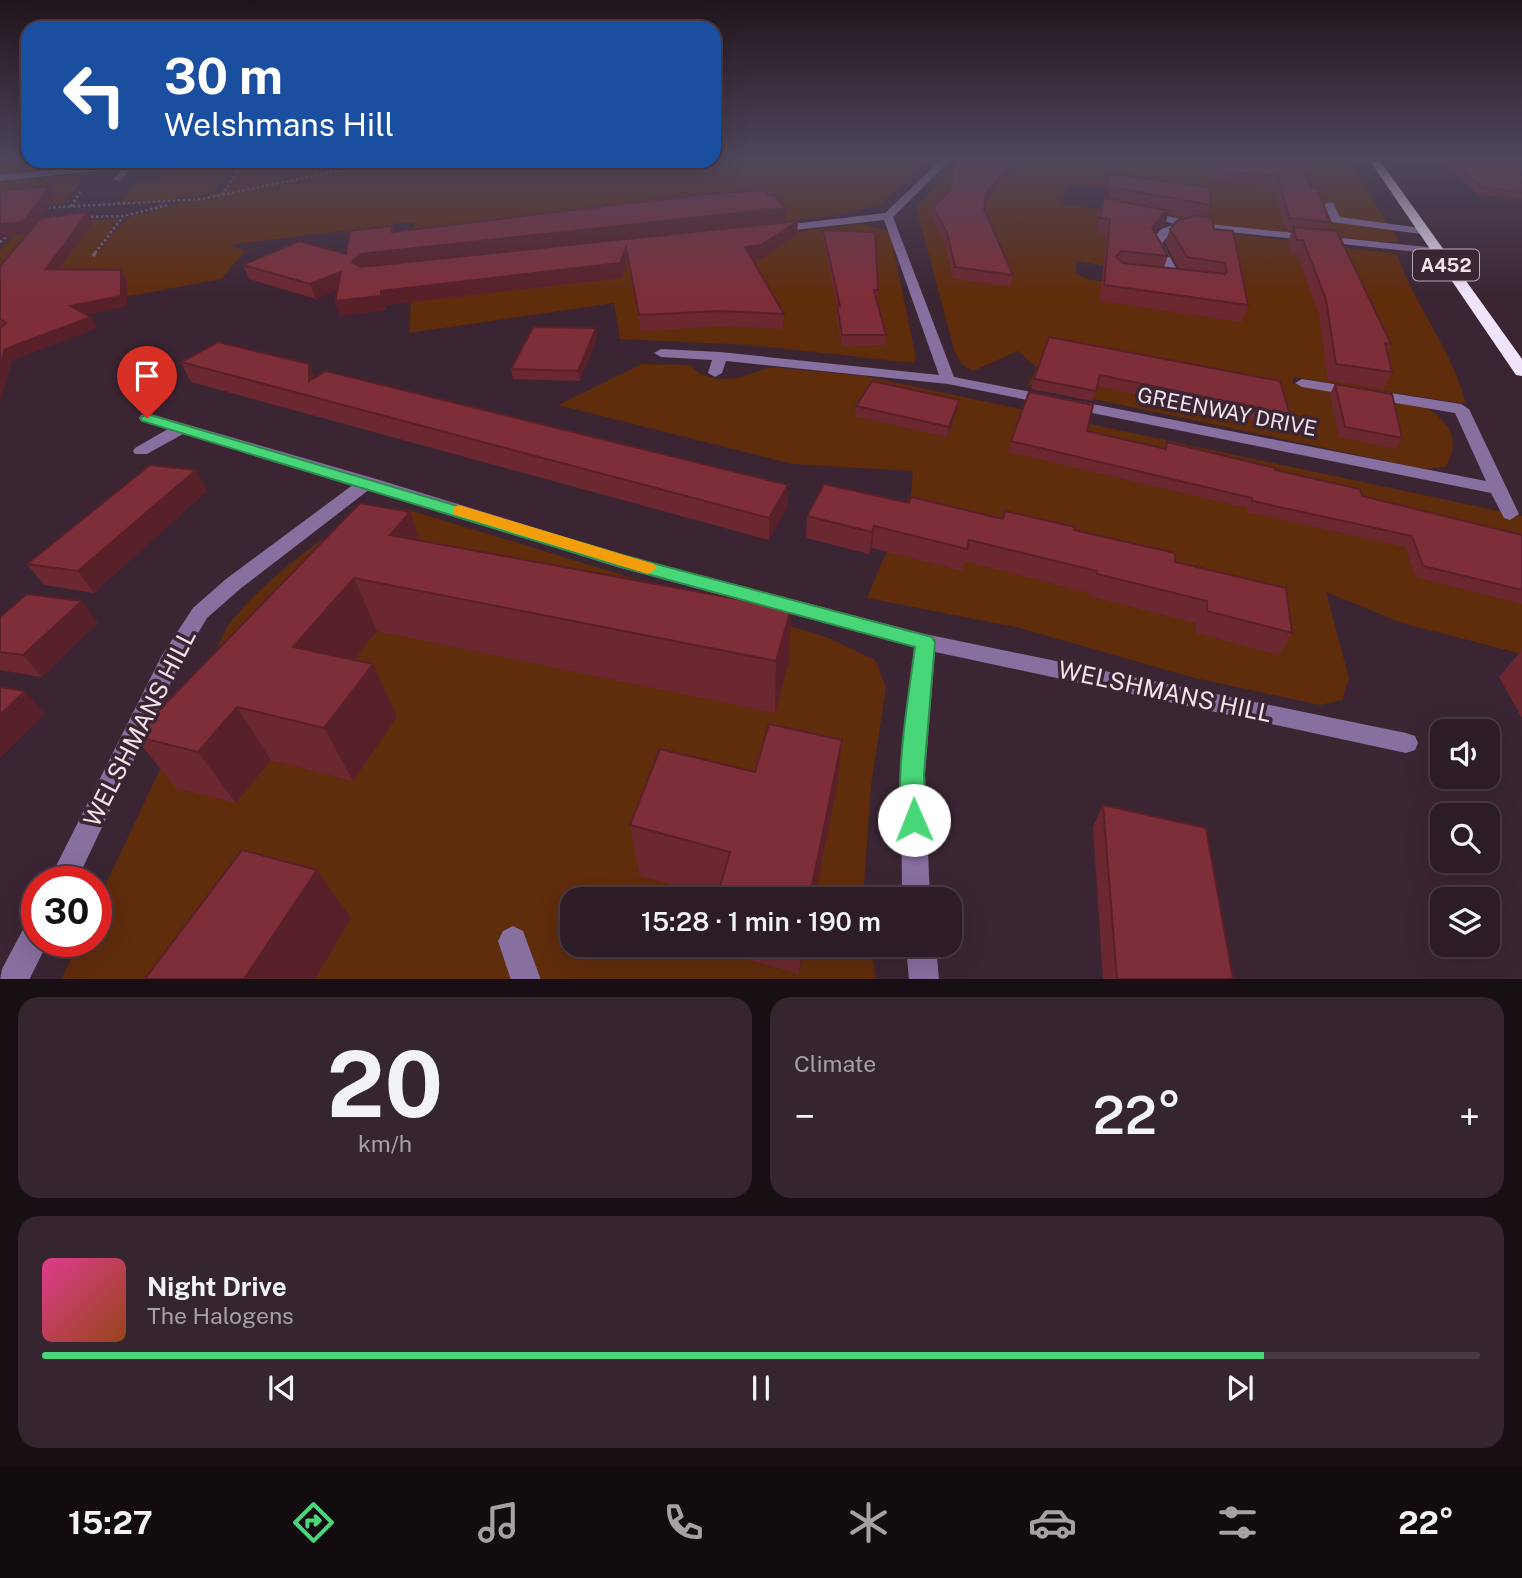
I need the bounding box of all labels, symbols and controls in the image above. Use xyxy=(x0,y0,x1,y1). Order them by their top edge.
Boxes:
text: 30 m xyxy=(164,47,283,105)
icon: left xyxy=(49,49,140,140)
text: Welshmans Hill xyxy=(164,106,394,143)
road number: A452 xyxy=(1413,249,1479,280)
pin xyxy=(117,346,177,418)
icon: arrive xyxy=(128,357,166,395)
street label: GREENWAY DRIVE xyxy=(1135,382,1319,441)
street label: WELSHMANS HILL xyxy=(77,624,201,831)
street label: WELSHMANS HILL xyxy=(1056,655,1275,727)
map controls xyxy=(1430,719,1500,957)
button: sound xyxy=(1430,719,1500,789)
position arrow xyxy=(877,783,951,857)
button: search xyxy=(1430,803,1500,873)
speed limit sign: 30 xyxy=(21,866,112,957)
button: layers xyxy=(1430,887,1500,957)
text: 15:28 · 1 min · 190 m xyxy=(641,906,881,937)
text: 20 xyxy=(327,1031,443,1137)
text: Climate xyxy=(794,1050,876,1077)
text: 22° xyxy=(1093,1085,1181,1146)
text: − xyxy=(794,1094,815,1139)
text: + xyxy=(1459,1094,1480,1139)
text: km/h xyxy=(358,1130,412,1157)
text: Night Drive xyxy=(147,1271,287,1302)
text: The Halogens xyxy=(147,1302,294,1329)
icon: previous xyxy=(263,1369,301,1407)
icon: pause xyxy=(742,1369,780,1407)
icon: next xyxy=(1221,1369,1259,1407)
icon: directions xyxy=(289,1498,338,1547)
icon: music xyxy=(474,1498,523,1547)
icon: phone xyxy=(659,1498,708,1547)
icon: climate xyxy=(844,1498,893,1547)
icon: car xyxy=(1028,1498,1077,1547)
icon: filters xyxy=(1213,1498,1262,1547)
text: 15:27 xyxy=(68,1504,153,1541)
text: 22° xyxy=(1398,1504,1454,1541)

